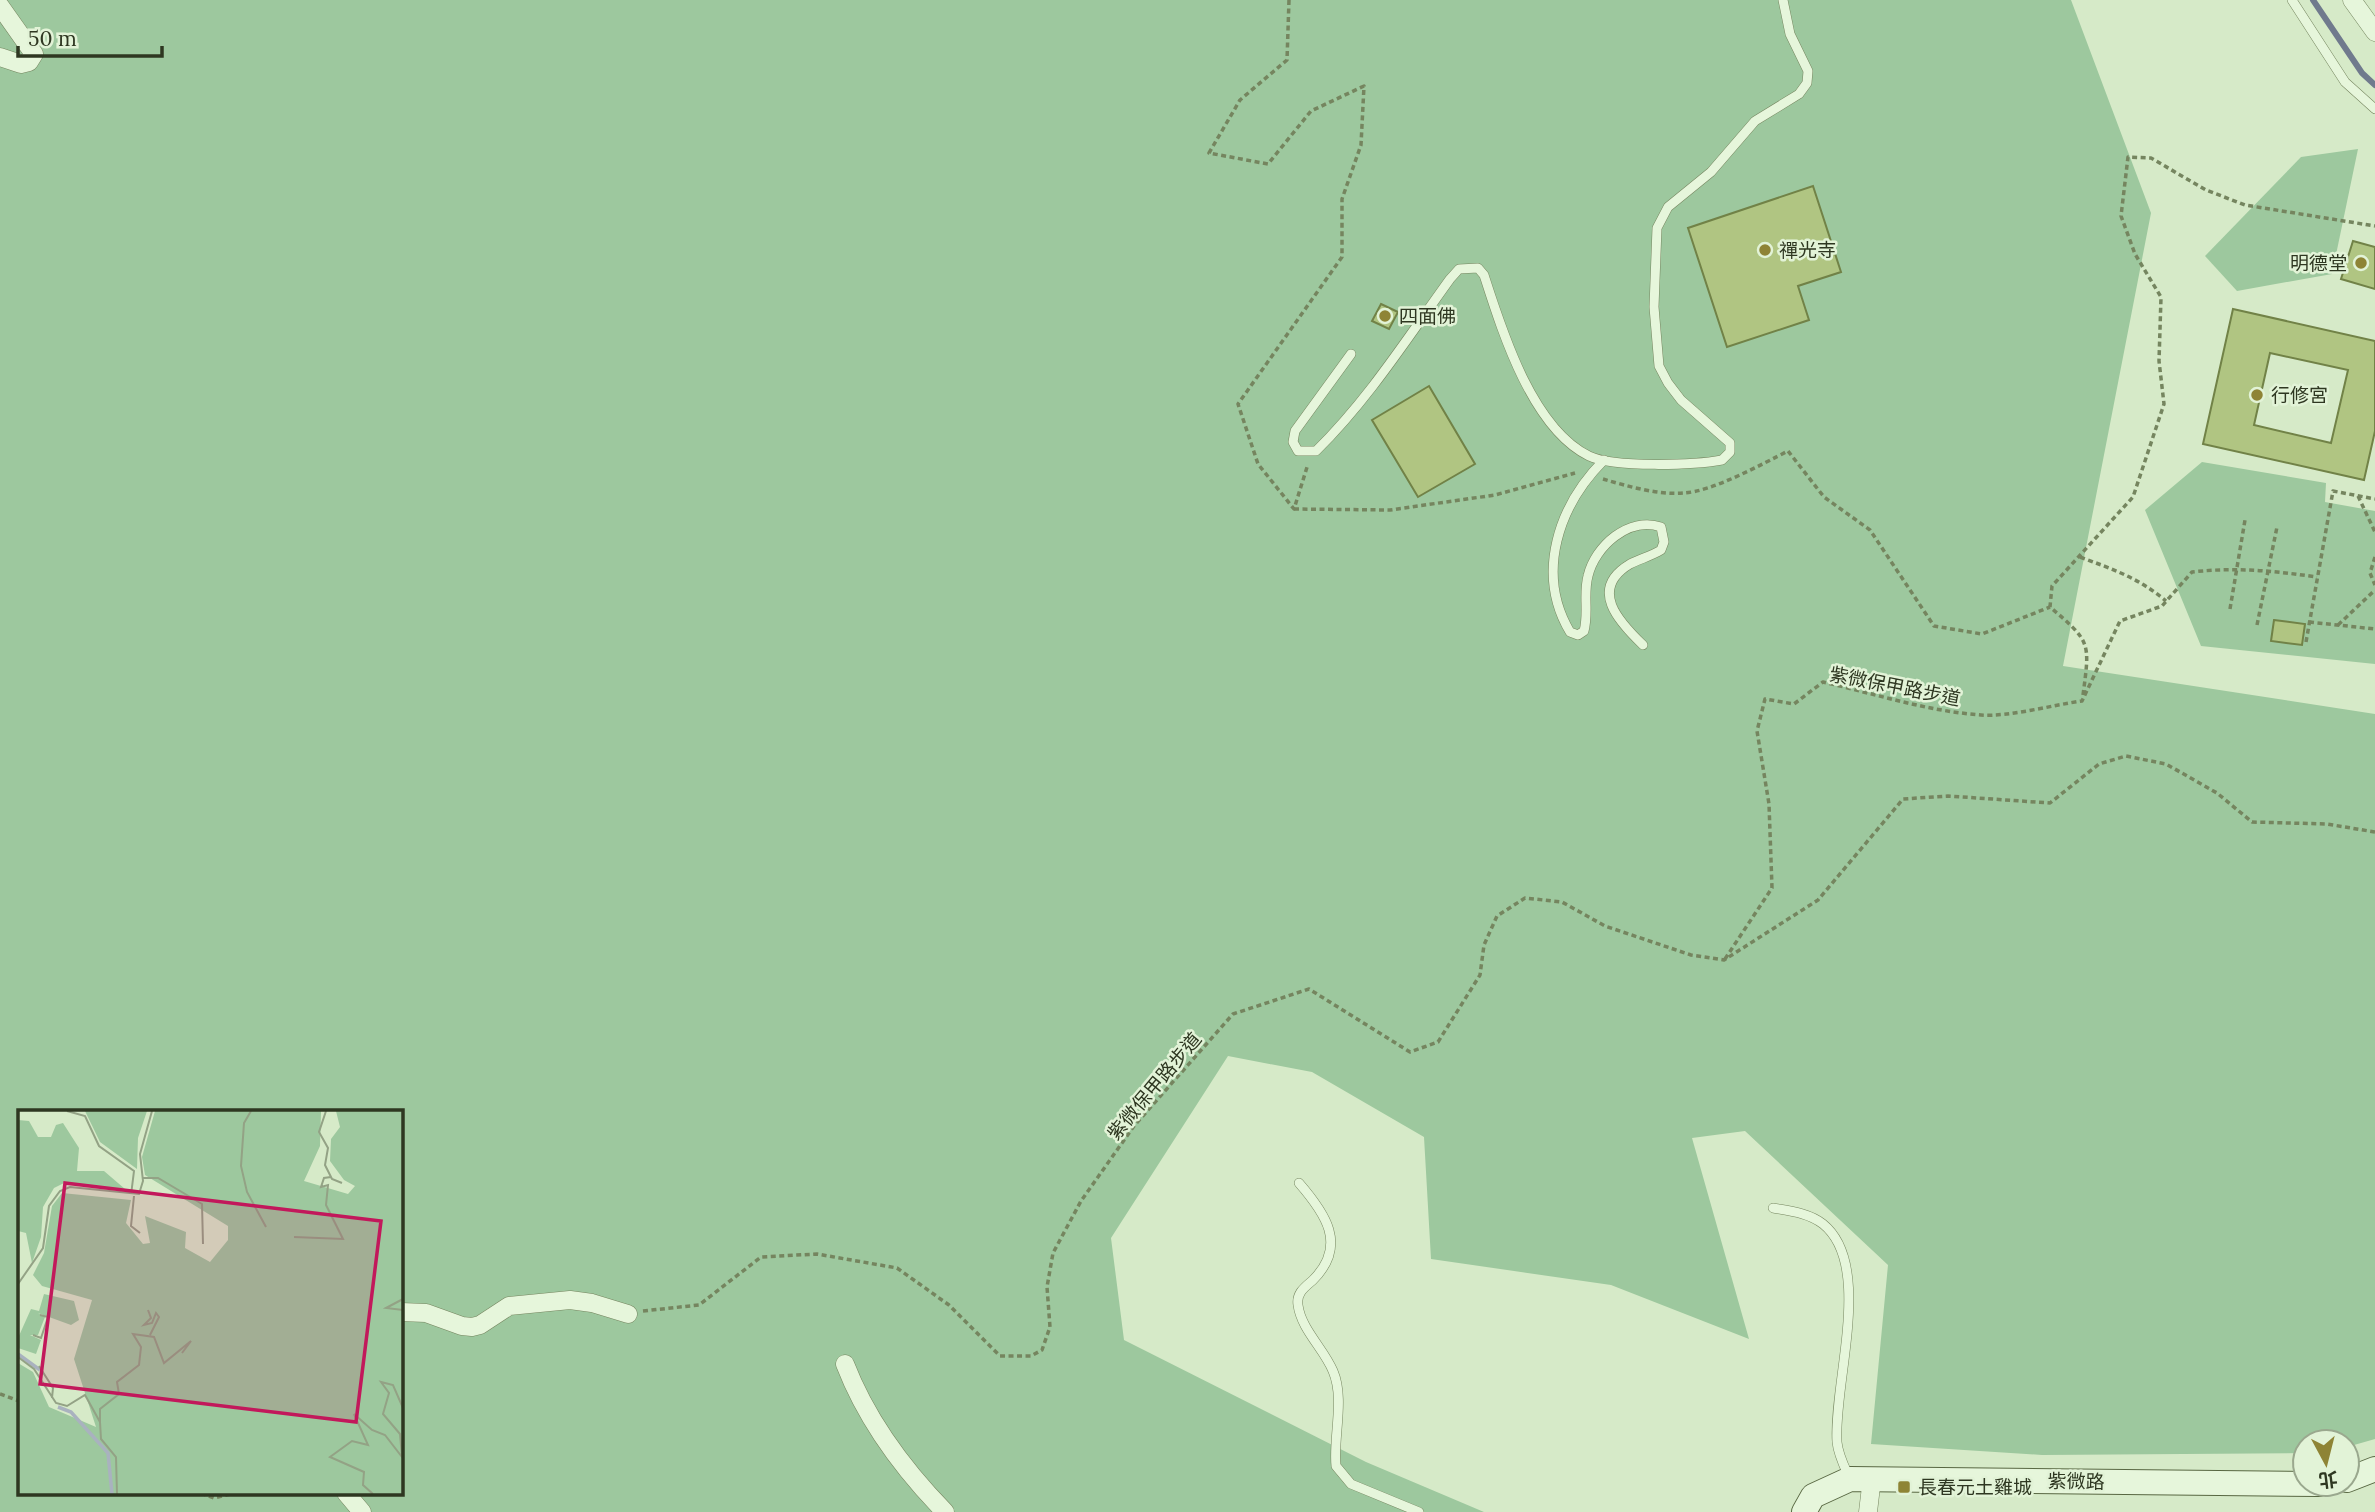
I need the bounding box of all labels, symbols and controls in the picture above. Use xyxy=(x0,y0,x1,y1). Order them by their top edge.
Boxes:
scale bar xyxy=(18,14,161,58)
text: 50 m xyxy=(28,25,77,52)
place label: 禪光寺 xyxy=(1779,238,1836,262)
marker: 禪光寺 xyxy=(1757,242,1773,258)
place label: 明德堂 xyxy=(2290,251,2347,275)
marker: 明德堂 xyxy=(2353,255,2369,271)
place label: 四面佛 xyxy=(1399,304,1456,328)
marker: 四面佛 xyxy=(1377,308,1393,324)
place label: 行修宮 xyxy=(2271,383,2328,407)
marker: 行修宮 xyxy=(2249,387,2265,403)
street label: 紫微保甲路步道 xyxy=(1827,662,1963,710)
street label: 紫微保甲路步道 xyxy=(1102,1027,1206,1145)
inset map xyxy=(18,1110,402,1494)
north arrow xyxy=(2291,1428,2361,1498)
text: 北 xyxy=(2317,1467,2339,1493)
street label: 紫微路 xyxy=(2047,1469,2105,1493)
place label: 長春元土雞城 xyxy=(1918,1475,2032,1499)
marker: 長春元土雞城 xyxy=(1896,1479,1912,1495)

